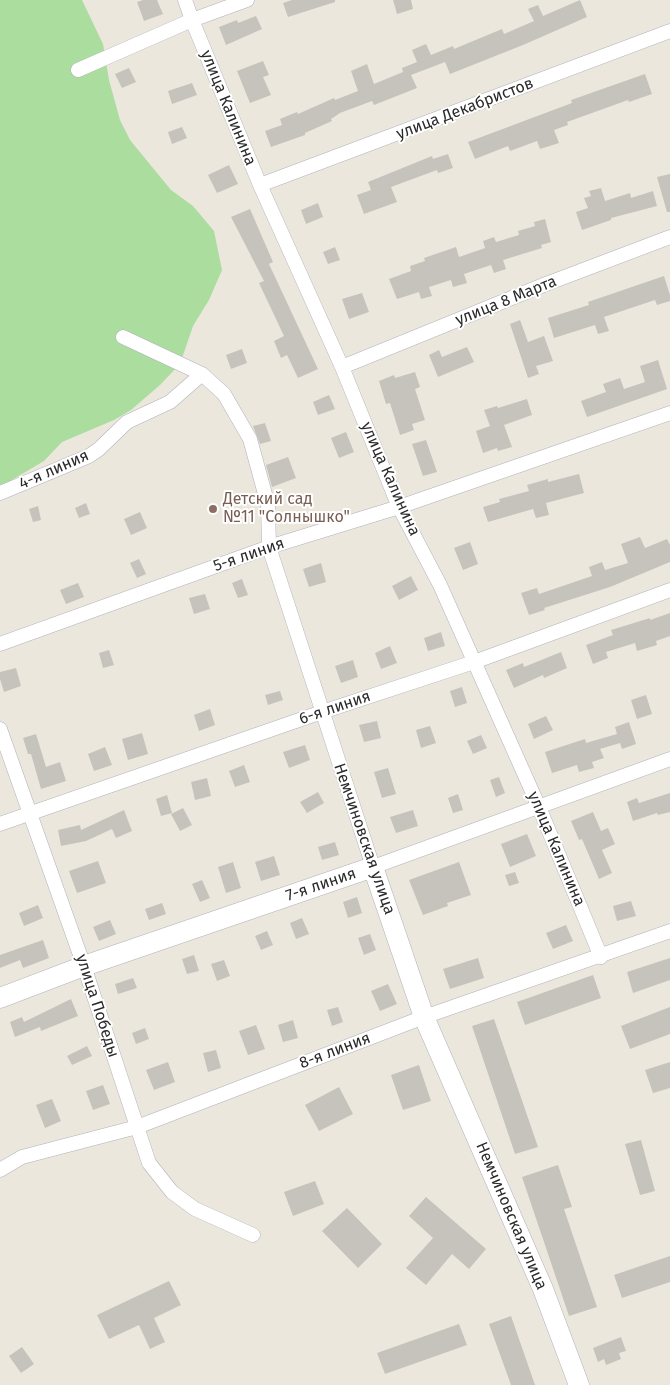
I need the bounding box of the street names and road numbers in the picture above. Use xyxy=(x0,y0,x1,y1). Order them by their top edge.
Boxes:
street label: улица Калинина xyxy=(196,47,260,169)
street label: улица Декабристов xyxy=(394,74,536,144)
street label: улица 8 Марта xyxy=(453,272,559,330)
street label: улица Калинина xyxy=(356,419,424,539)
street label: 4-я линия xyxy=(16,446,92,494)
street label: 5-я линия xyxy=(211,534,287,576)
street label: 6-я линия xyxy=(297,687,373,729)
street label: Немчиновская улица xyxy=(329,761,399,917)
street label: улица Калинина xyxy=(523,789,589,909)
street label: 7-я линия xyxy=(283,864,359,906)
street label: улица Победы xyxy=(71,952,123,1060)
street label: 8-я линия xyxy=(297,1029,373,1073)
street label: Немчиновская улица xyxy=(471,1139,551,1293)

